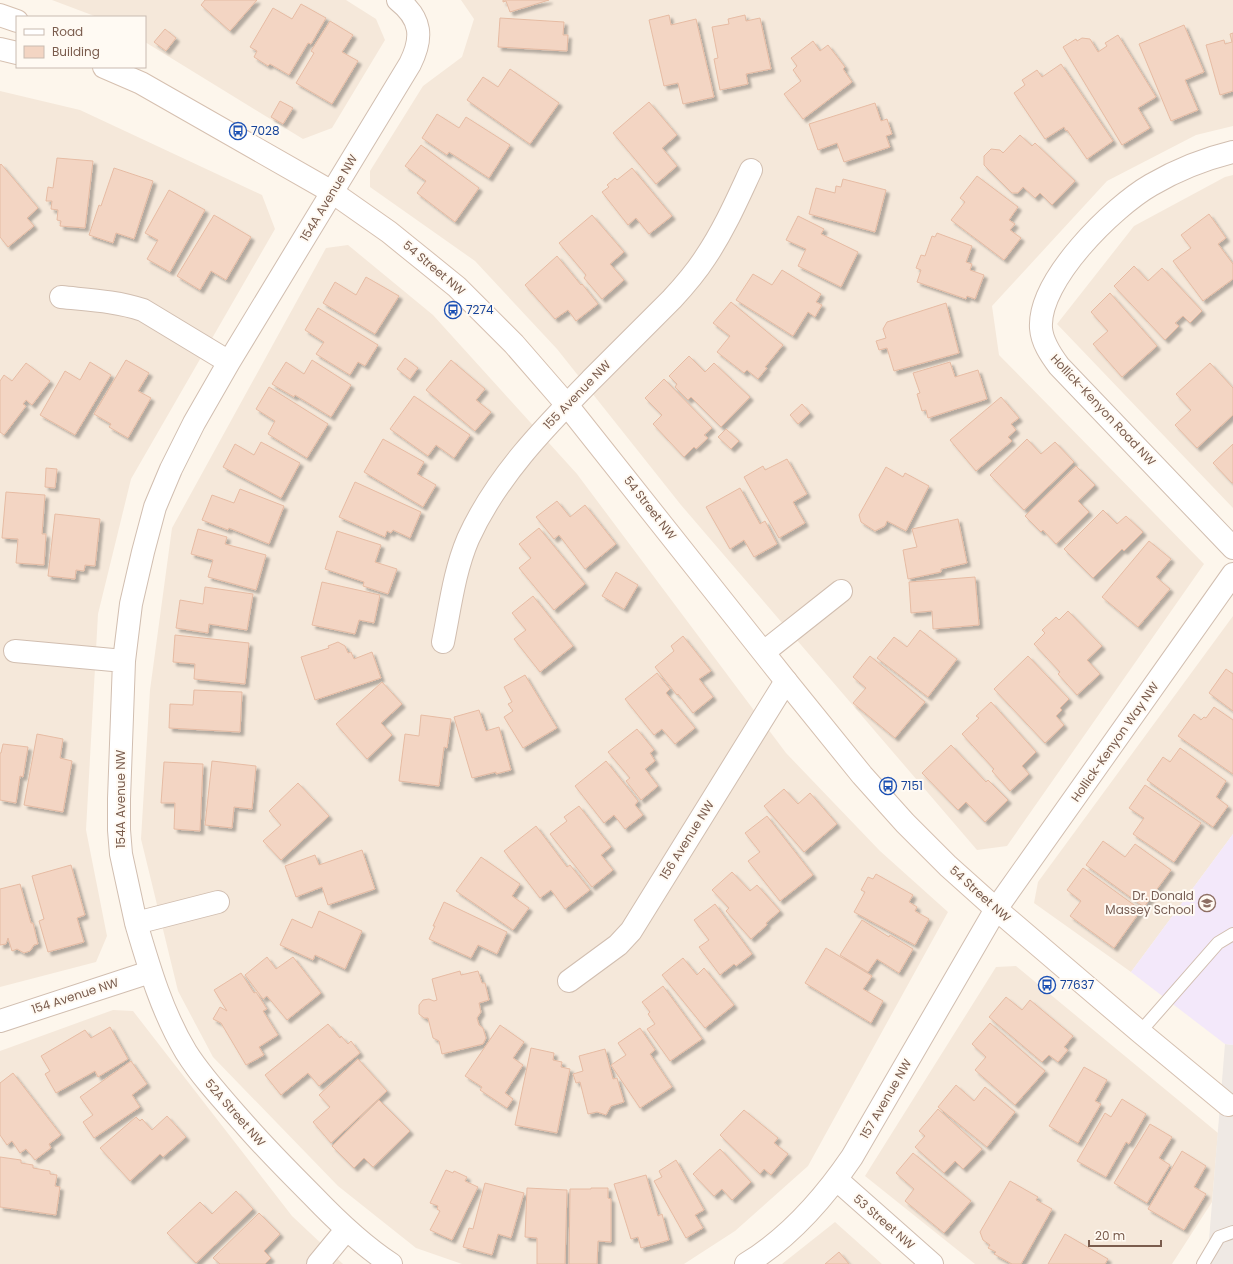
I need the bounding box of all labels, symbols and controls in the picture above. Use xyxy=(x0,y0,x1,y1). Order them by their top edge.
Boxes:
legend xyxy=(16,16,146,68)
text: Road xyxy=(52,23,83,40)
text: Building xyxy=(52,43,100,60)
bus stop icon: 7028 xyxy=(228,121,248,141)
place label: 7028 xyxy=(251,122,280,139)
street label: 154A Avenue NW xyxy=(296,151,361,244)
street label: 54 Street NW xyxy=(399,236,469,299)
bus stop icon: 7274 xyxy=(443,300,463,320)
place label: 7274 xyxy=(466,301,494,318)
street label: Hollick-Kenyon Road NW xyxy=(1047,350,1160,469)
street label: 155 Avenue NW xyxy=(539,356,614,433)
street label: 54 Street NW xyxy=(620,472,681,543)
street label: Hollick-Kenyon Way NW xyxy=(1067,678,1163,805)
street label: 154A Avenue NW xyxy=(112,749,129,848)
bus stop icon: 7151 xyxy=(878,776,898,796)
place label: 7151 xyxy=(901,777,923,794)
street label: 156 Avenue NW xyxy=(655,797,718,883)
street label: 54 Street NW xyxy=(946,862,1015,926)
place label: Dr. Donald Massey School xyxy=(1105,887,1194,918)
school or university icon: Dr. Donald Massey School xyxy=(1197,893,1217,913)
street label: 154 Avenue NW xyxy=(29,973,121,1018)
bus stop icon: 77637 xyxy=(1037,975,1057,995)
place label: 77637 xyxy=(1060,976,1095,993)
street label: 157 Avenue NW xyxy=(856,1055,915,1142)
street label: 52A Street NW xyxy=(201,1075,270,1150)
street label: 53 Street NW xyxy=(850,1190,919,1253)
scale bar xyxy=(1089,1222,1161,1248)
text: 20 m xyxy=(1095,1227,1125,1244)

